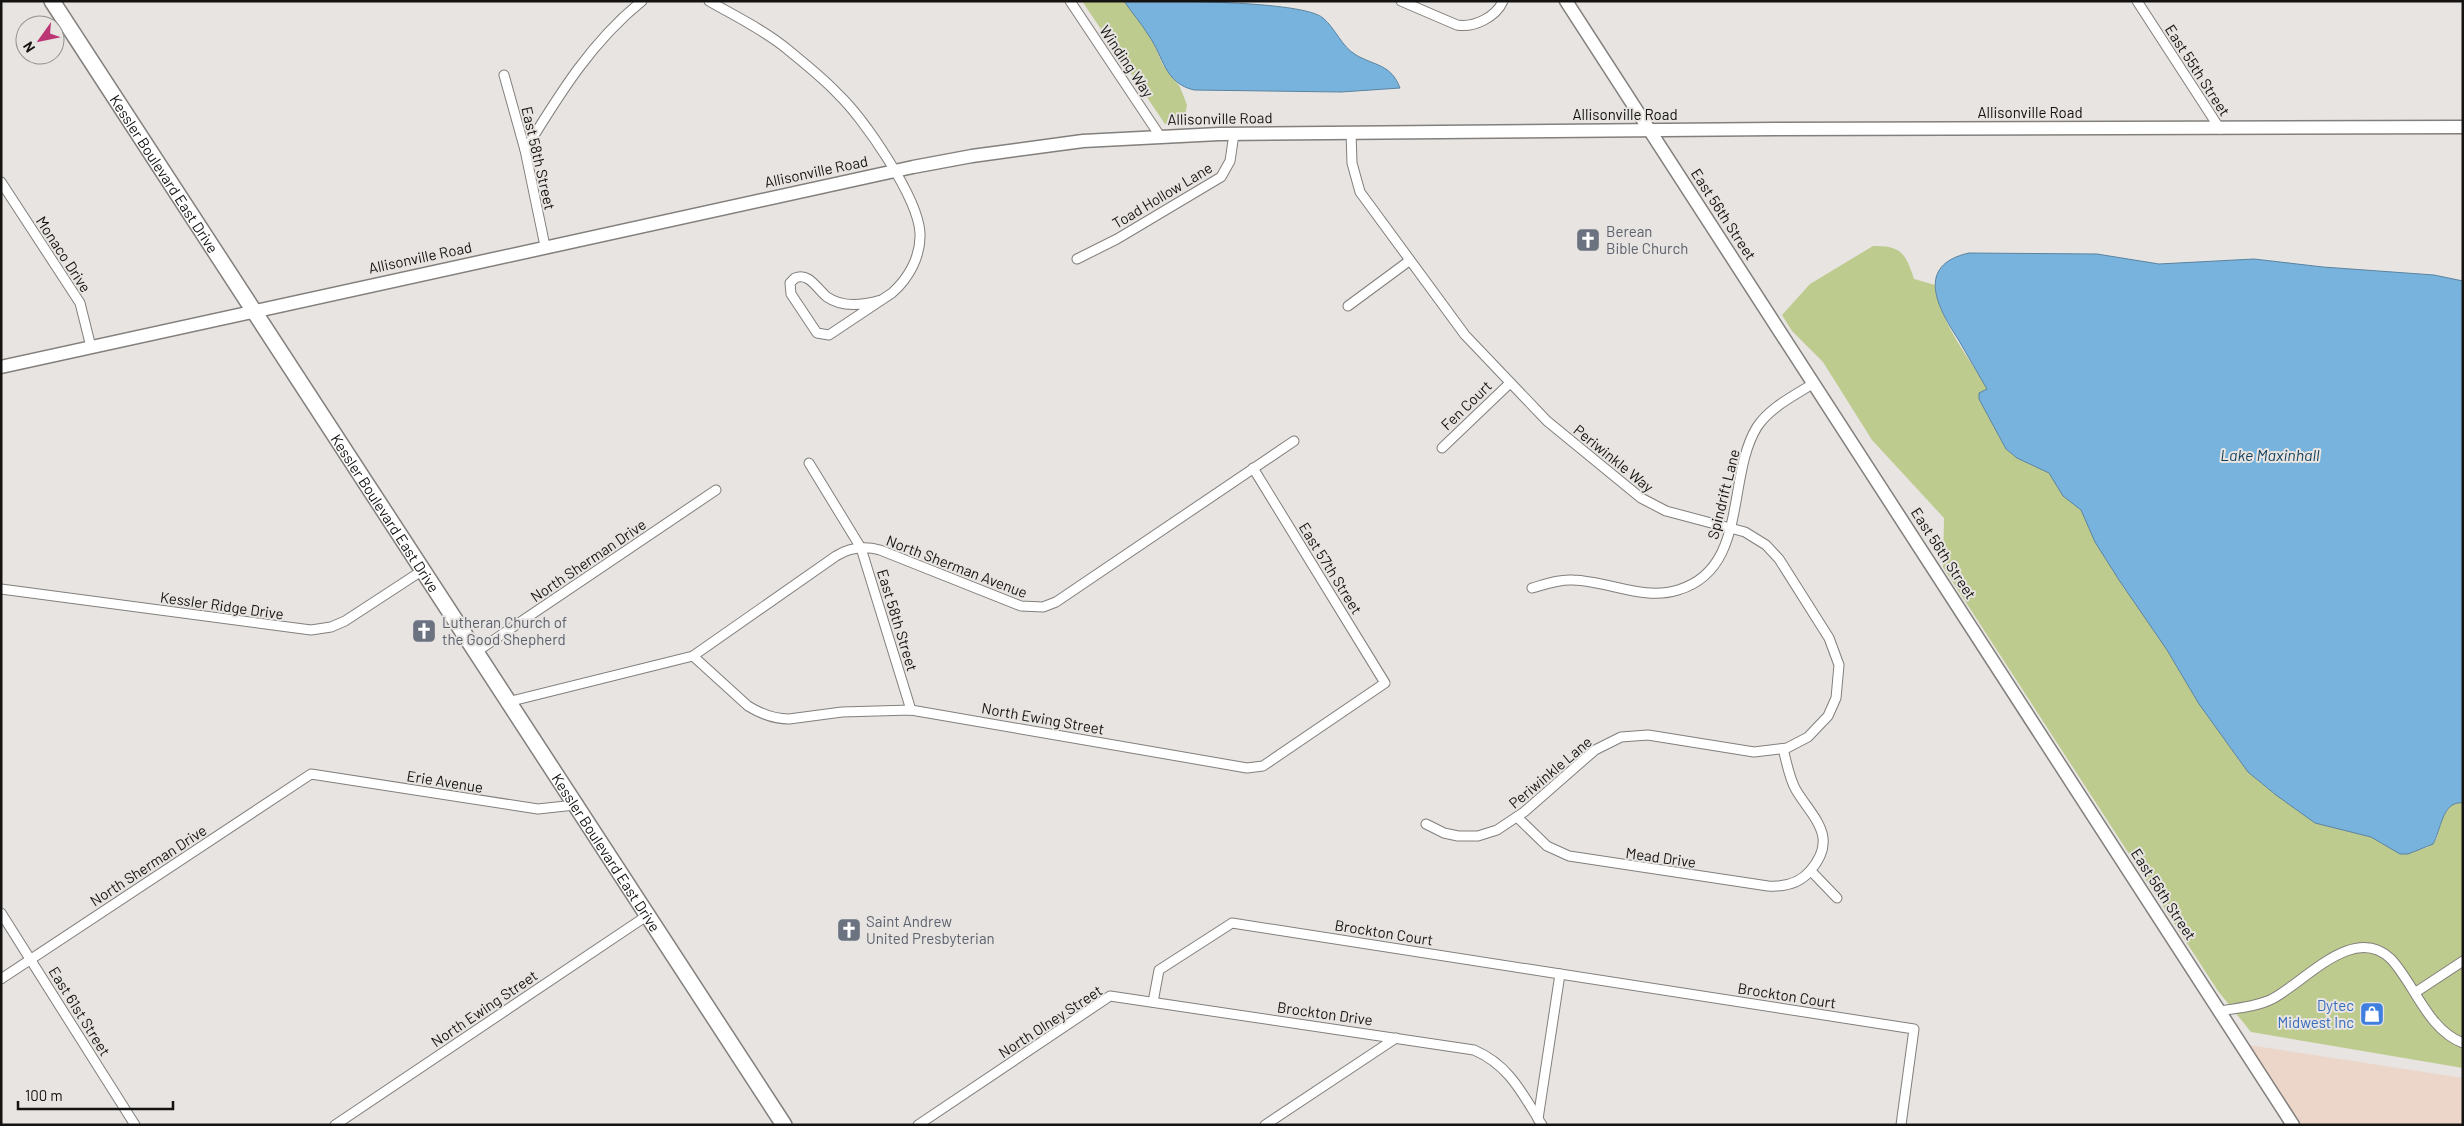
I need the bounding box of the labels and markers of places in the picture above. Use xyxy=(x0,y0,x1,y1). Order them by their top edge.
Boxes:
place label: Berean Bible Church xyxy=(1606,222,1688,257)
church icon: Berean Bible Church xyxy=(1575,227,1601,253)
place label: Lutheran Church of the Good Shepherd xyxy=(442,613,567,648)
church icon: Lutheran Church of the Good Shepherd xyxy=(411,618,437,644)
place label: Saint Andrew United Presbyterian xyxy=(866,912,995,947)
church icon: Saint Andrew United Presbyterian xyxy=(836,917,862,943)
place label: Dytec Midwest Inc xyxy=(2278,996,2354,1031)
shop icon: Dytec Midwest Inc xyxy=(2359,1001,2385,1027)

